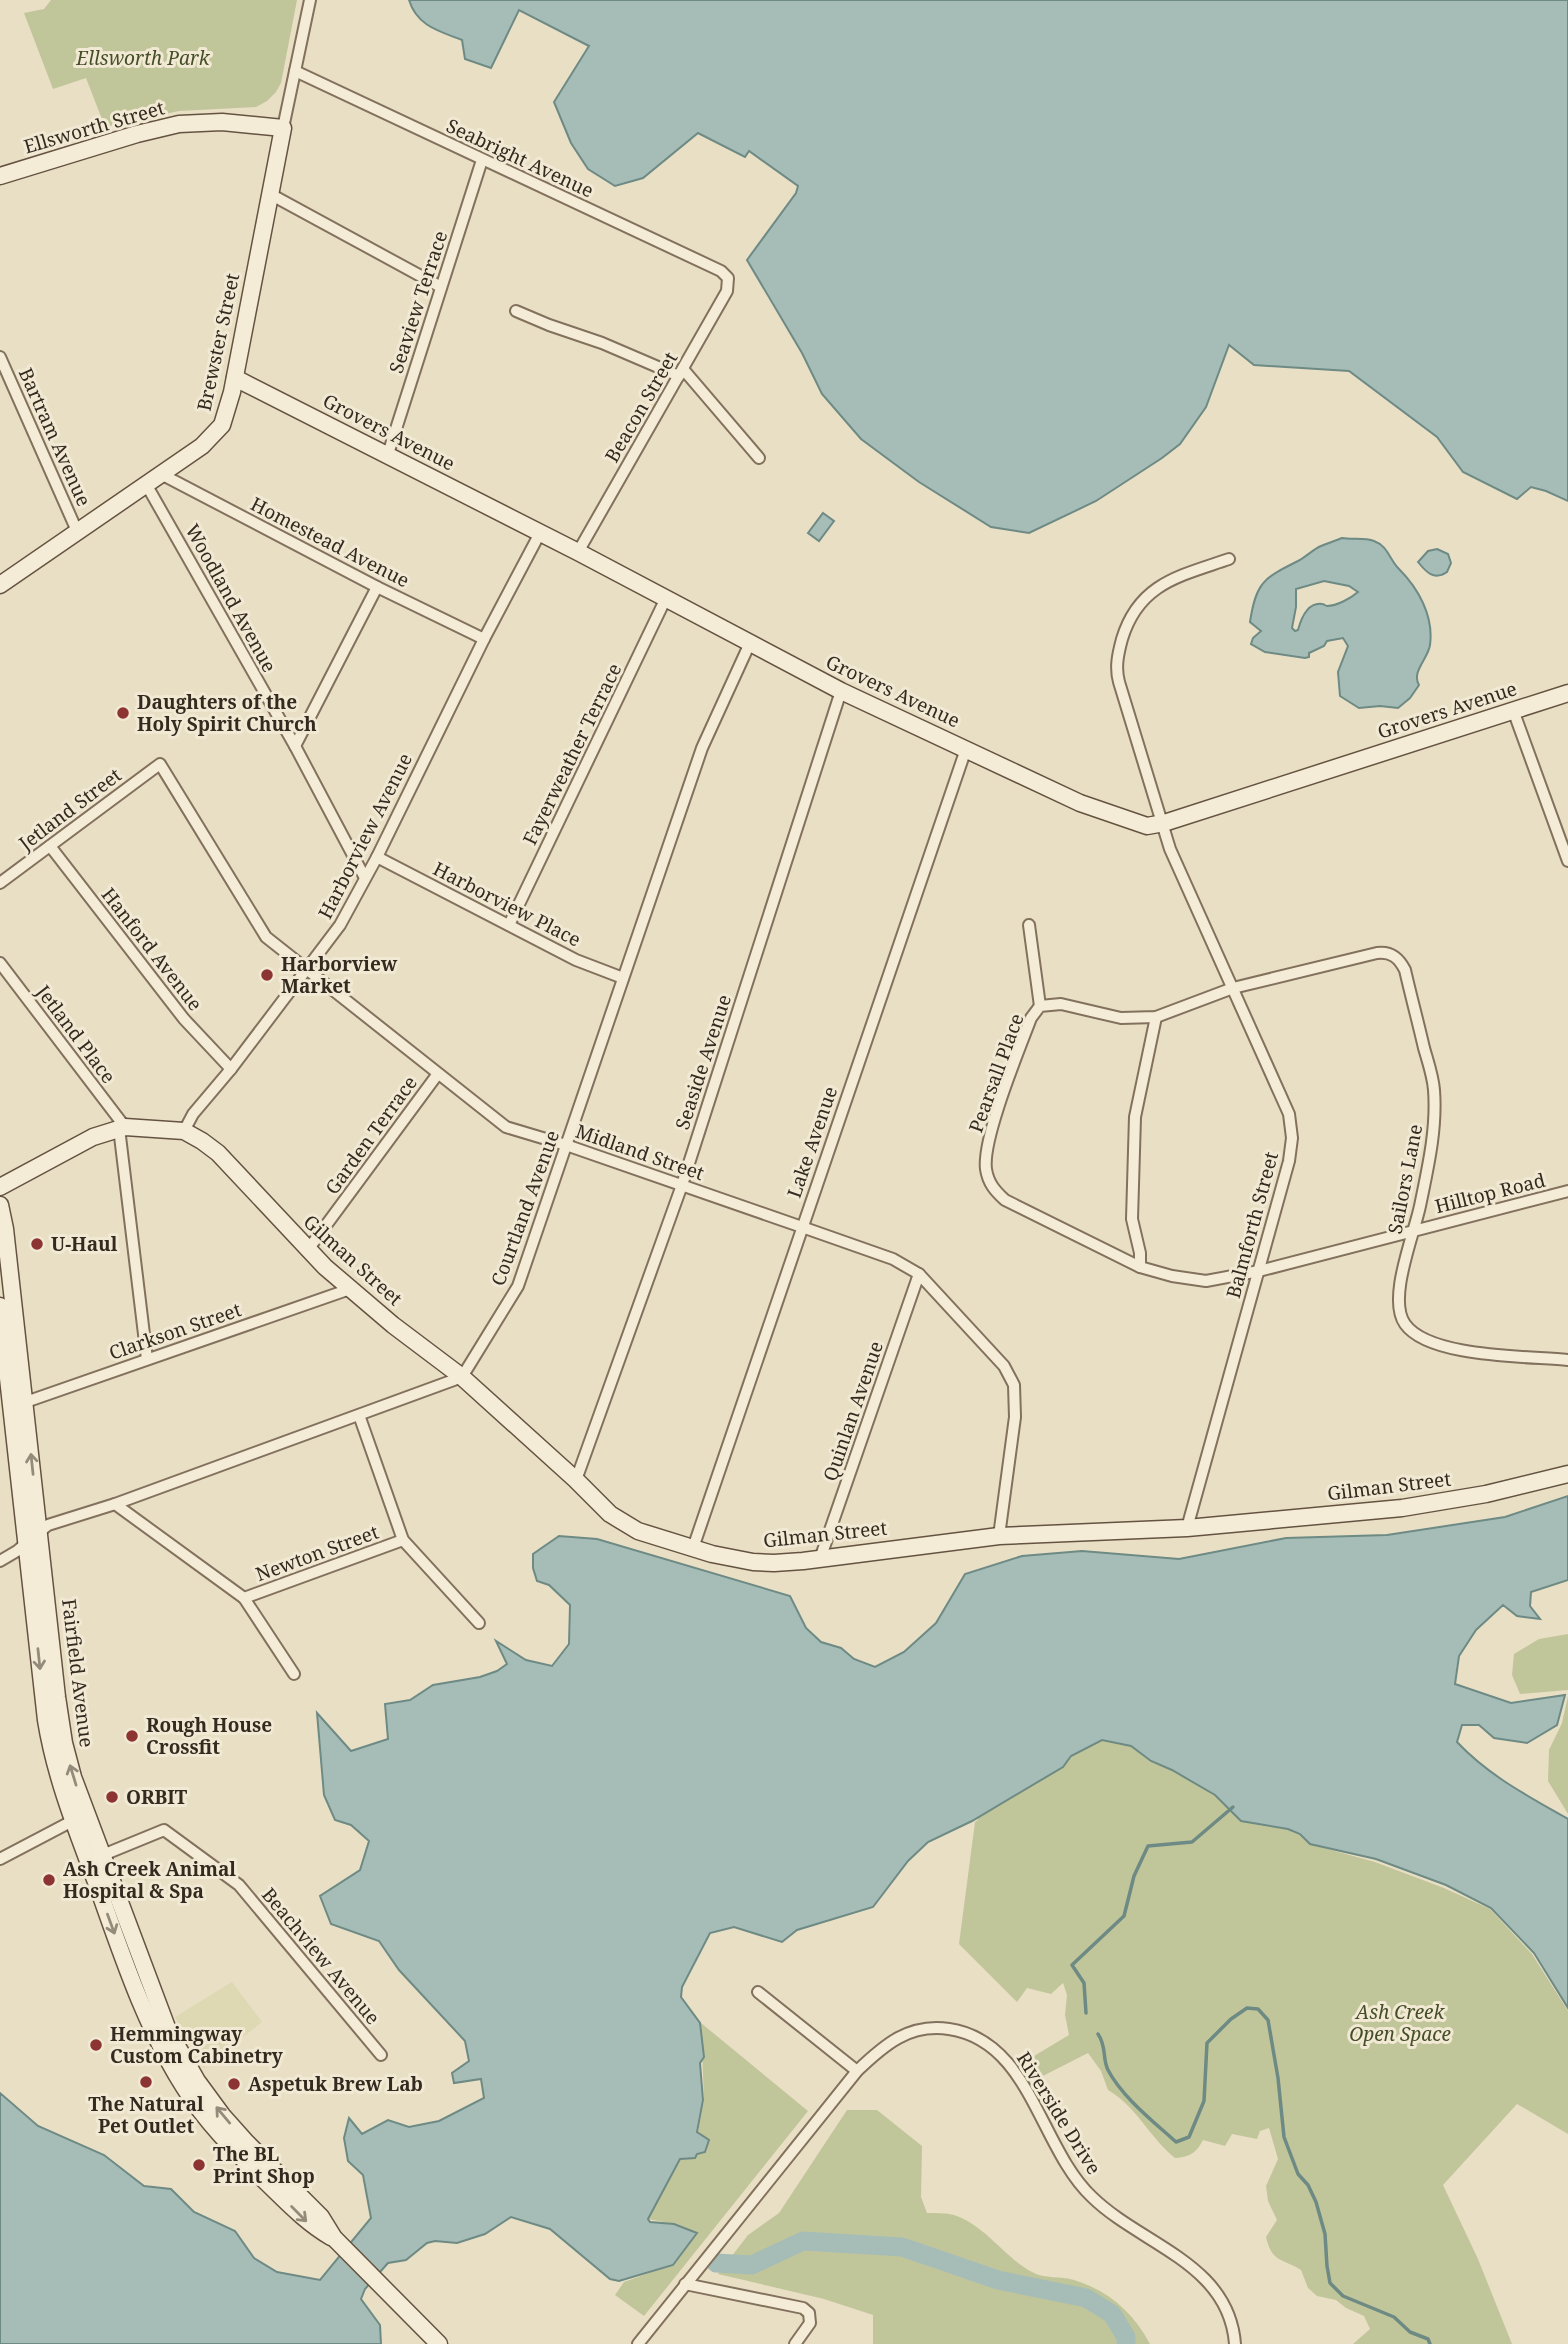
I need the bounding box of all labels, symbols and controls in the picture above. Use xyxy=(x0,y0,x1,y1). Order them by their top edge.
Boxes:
park label: Ellsworth Park xyxy=(75,45,211,71)
street label: Ellsworth Street xyxy=(21,94,168,160)
street label: Seabright Avenue xyxy=(442,112,598,204)
street label: Seaview Terrace xyxy=(383,227,453,377)
street label: Brewster Street xyxy=(191,270,245,413)
street label: Beacon Street xyxy=(599,347,683,467)
street label: Bartram Avenue xyxy=(13,364,97,510)
street label: Grovers Avenue xyxy=(318,387,460,477)
street label: Homestead Avenue xyxy=(246,491,414,593)
street label: Woodland Avenue xyxy=(179,519,283,677)
street label: Grovers Avenue xyxy=(822,649,964,733)
street label: Fayerweather Terrace xyxy=(517,659,627,849)
street label: Grovers Avenue xyxy=(1374,675,1520,745)
place label: Daughters of the Holy Spirit Church xyxy=(137,689,317,737)
marker: Daughters of the Holy Spirit Church xyxy=(115,705,131,721)
street label: Harborview Avenue xyxy=(312,749,418,923)
street label: Jetland Street xyxy=(13,762,127,857)
street label: Harborview Place xyxy=(429,856,585,952)
street label: Hanford Avenue xyxy=(96,882,208,1016)
place label: Harborview Market xyxy=(281,951,398,999)
marker: Harborview Market xyxy=(259,967,275,983)
street label: Jetland Place xyxy=(30,979,121,1088)
street label: Seaside Avenue xyxy=(669,991,737,1133)
street label: Pearsall Place xyxy=(962,1010,1030,1136)
street label: Garden Terrace xyxy=(319,1070,423,1200)
street label: Lake Avenue xyxy=(781,1083,843,1201)
street label: Midland Street xyxy=(572,1118,708,1186)
street label: Sailors Lane xyxy=(1382,1122,1428,1236)
street label: Courtland Avenue xyxy=(485,1127,565,1289)
street label: Balmforth Street xyxy=(1220,1149,1284,1301)
street label: Hilltop Road xyxy=(1432,1167,1548,1219)
street label: Gilman Street xyxy=(298,1209,408,1311)
place label: U-Haul xyxy=(51,1231,118,1257)
marker: U-Haul xyxy=(29,1236,45,1252)
street label: Clarkson Street xyxy=(106,1296,245,1366)
street label: Quinlan Avenue xyxy=(817,1338,889,1484)
one-way arrow xyxy=(25,1453,38,1475)
street label: Gilman Street xyxy=(1326,1465,1453,1506)
street label: Gilman Street xyxy=(762,1515,889,1553)
street label: Newton Street xyxy=(252,1519,382,1587)
street label: Fairfield Avenue xyxy=(56,1597,100,1749)
one-way arrow xyxy=(33,1647,46,1670)
place label: Rough House Crossfit xyxy=(146,1712,272,1760)
marker: Rough House Crossfit xyxy=(124,1728,140,1744)
one-way arrow xyxy=(65,1764,78,1786)
place label: ORBIT xyxy=(126,1784,188,1810)
marker: ORBIT xyxy=(104,1789,120,1805)
place label: Ash Creek Animal Hospital & Spa xyxy=(63,1856,236,1904)
marker: Ash Creek Animal Hospital & Spa xyxy=(41,1872,57,1888)
street label: Beachview Avenue xyxy=(256,1882,386,2030)
one-way arrow xyxy=(106,1913,118,1935)
park label: Ash Creek Open Space xyxy=(1349,1999,1451,2047)
place label: Hemmingway Custom Cabinetry xyxy=(110,2021,283,2069)
marker: Hemmingway Custom Cabinetry xyxy=(88,2037,104,2053)
street label: Riverside Drive xyxy=(1011,2047,1107,2179)
place label: Aspetuk Brew Lab xyxy=(248,2071,423,2097)
marker: The Natural Pet Outlet xyxy=(138,2074,154,2090)
marker: Aspetuk Brew Lab xyxy=(226,2076,242,2092)
place label: The Natural Pet Outlet xyxy=(88,2091,204,2139)
one-way arrow xyxy=(215,2107,231,2125)
place label: The BL Print Shop xyxy=(213,2141,315,2189)
marker: The BL Print Shop xyxy=(191,2157,207,2173)
one-way arrow xyxy=(290,2205,307,2222)

